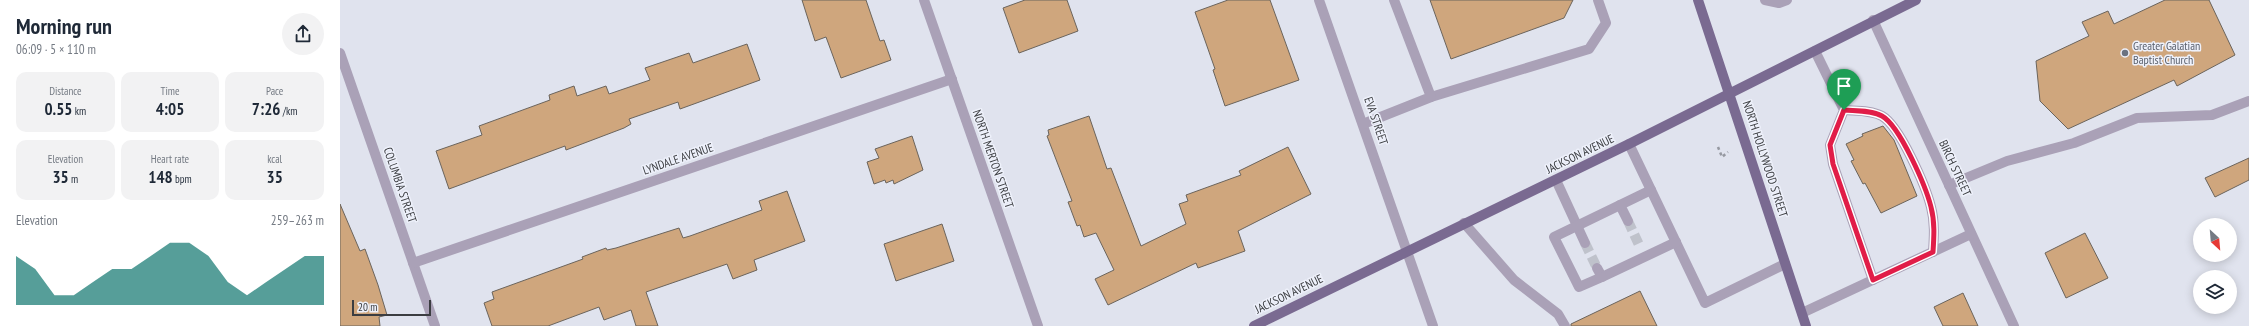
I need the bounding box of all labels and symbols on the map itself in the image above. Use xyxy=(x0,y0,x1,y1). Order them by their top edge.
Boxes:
place label: Greater Galatian Baptist Church xyxy=(2133,38,2200,67)
marker: Greater Galatian Baptist Church xyxy=(2120,48,2130,58)
pin xyxy=(1827,69,1861,110)
street label: EVA STREET xyxy=(1361,95,1392,148)
street label: NORTH HOLLYWOOD STREET xyxy=(1740,99,1792,220)
street label: NORTH MERTON STREET xyxy=(970,108,1018,211)
street label: JACKSON AVENUE xyxy=(1542,131,1616,177)
street label: BIRCH STREET xyxy=(1936,137,1975,199)
street label: LYNDALE AVENUE xyxy=(641,139,715,178)
street label: COLUMBIA STREET xyxy=(381,145,421,225)
north arrow xyxy=(2193,218,2237,262)
street label: JACKSON AVENUE xyxy=(1251,271,1325,317)
scale bar xyxy=(352,298,431,317)

